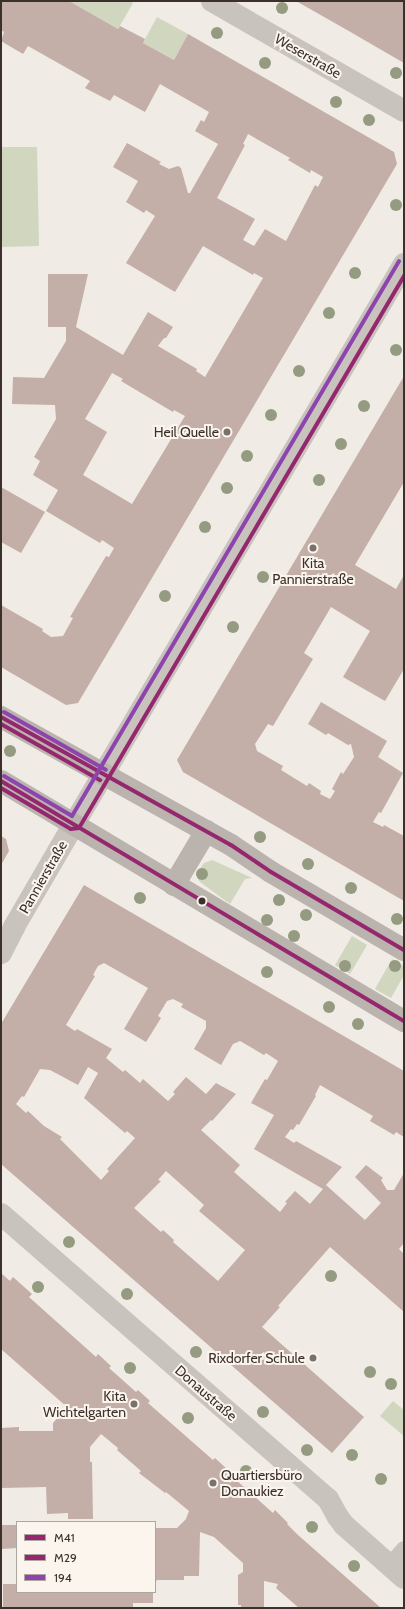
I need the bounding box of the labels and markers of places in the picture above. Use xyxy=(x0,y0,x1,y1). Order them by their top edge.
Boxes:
place label: Heil Quelle xyxy=(154,424,219,440)
marker: Heil Quelle xyxy=(222,427,232,437)
marker: Kita Pannierstraße xyxy=(308,543,318,553)
place label: Kita Pannierstraße xyxy=(272,555,354,588)
unlabelled marker xyxy=(197,896,207,906)
place label: Rixdorfer Schule xyxy=(208,1350,305,1366)
marker: Rixdorfer Schule xyxy=(308,1353,318,1363)
place label: Kita Wichtelgarten xyxy=(43,1388,126,1420)
marker: Kita Wichtelgarten xyxy=(129,1399,139,1409)
place label: Quartiersbüro Donaukiez xyxy=(221,1467,302,1500)
marker: Quartiersbüro Donaukiez xyxy=(208,1478,218,1488)

